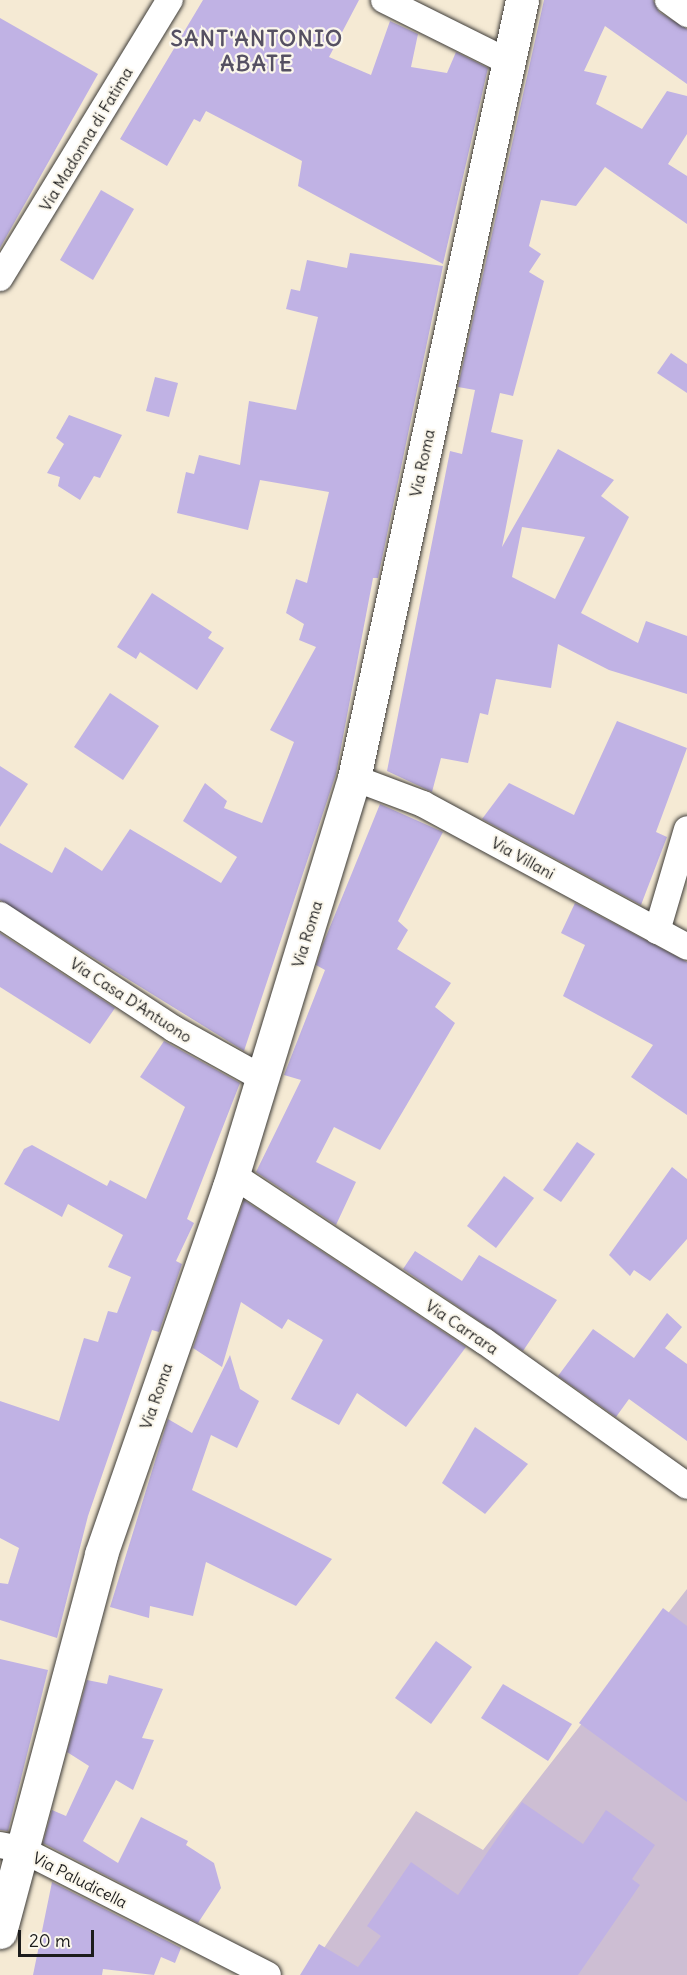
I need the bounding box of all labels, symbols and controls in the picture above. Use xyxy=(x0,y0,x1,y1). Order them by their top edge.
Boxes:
district label: SANT'ANTONIO ABATE xyxy=(170,25,344,76)
street label: Via Madonna di Fatima xyxy=(35,63,137,215)
street label: Via Roma xyxy=(405,427,439,499)
street label: Via Villani xyxy=(488,833,558,883)
street label: Via Roma xyxy=(288,898,326,970)
street label: Via Casa D'Antuono xyxy=(66,953,196,1047)
street label: Via Carrara xyxy=(422,1296,502,1358)
street label: Via Roma xyxy=(136,1360,176,1432)
street label: Via Paludicella xyxy=(30,1848,130,1912)
scale bar xyxy=(21,1918,98,1956)
text: 20 m xyxy=(29,1929,71,1952)

